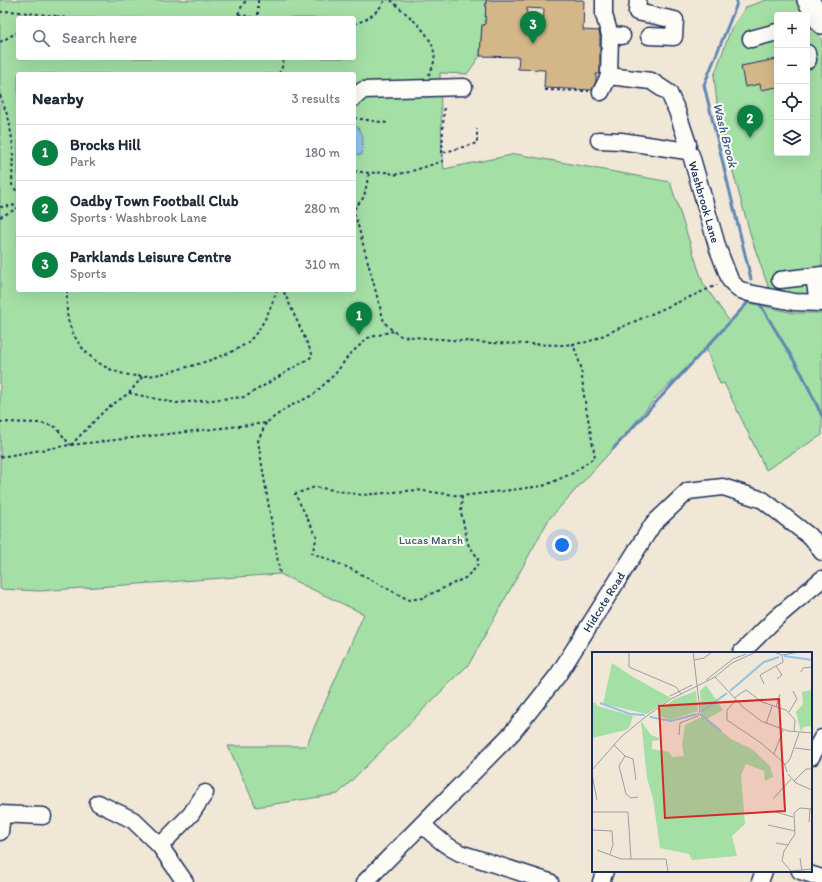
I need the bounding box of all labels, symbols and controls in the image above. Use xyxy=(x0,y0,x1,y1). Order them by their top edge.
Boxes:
pin: 3 xyxy=(520,11,546,44)
map controls xyxy=(774,12,810,156)
button: + xyxy=(774,12,810,48)
search box xyxy=(16,16,356,60)
icon: search xyxy=(30,27,52,49)
text: Search here xyxy=(62,29,137,47)
button: − xyxy=(774,48,810,84)
button: locate xyxy=(774,84,810,120)
text: Nearby xyxy=(32,88,84,108)
text: 3 results xyxy=(291,91,340,106)
water label: Wash Brook xyxy=(710,101,741,170)
pin: 2 xyxy=(737,105,763,138)
button: layers xyxy=(774,120,810,156)
text: Brocks Hill xyxy=(70,136,141,154)
text: 1 xyxy=(42,145,48,160)
text: 180 m xyxy=(305,145,340,160)
text: Park xyxy=(70,154,96,169)
street label: Washbrook Lane xyxy=(686,159,722,245)
text: Oadby Town Football Club xyxy=(70,192,239,210)
text: 2 xyxy=(42,201,48,216)
text: 280 m xyxy=(304,201,340,216)
text: Sports · Washbrook Lane xyxy=(70,210,207,225)
text: Parklands Leisure Centre xyxy=(70,248,231,266)
text: 3 xyxy=(41,257,49,272)
text: 310 m xyxy=(305,257,340,272)
text: Sports xyxy=(70,266,106,281)
pin: 1 xyxy=(346,302,372,335)
park label: Lucas Marsh xyxy=(399,533,463,547)
your location xyxy=(552,535,572,555)
street label: Hidcote Road xyxy=(580,569,628,635)
inset map xyxy=(592,652,812,872)

